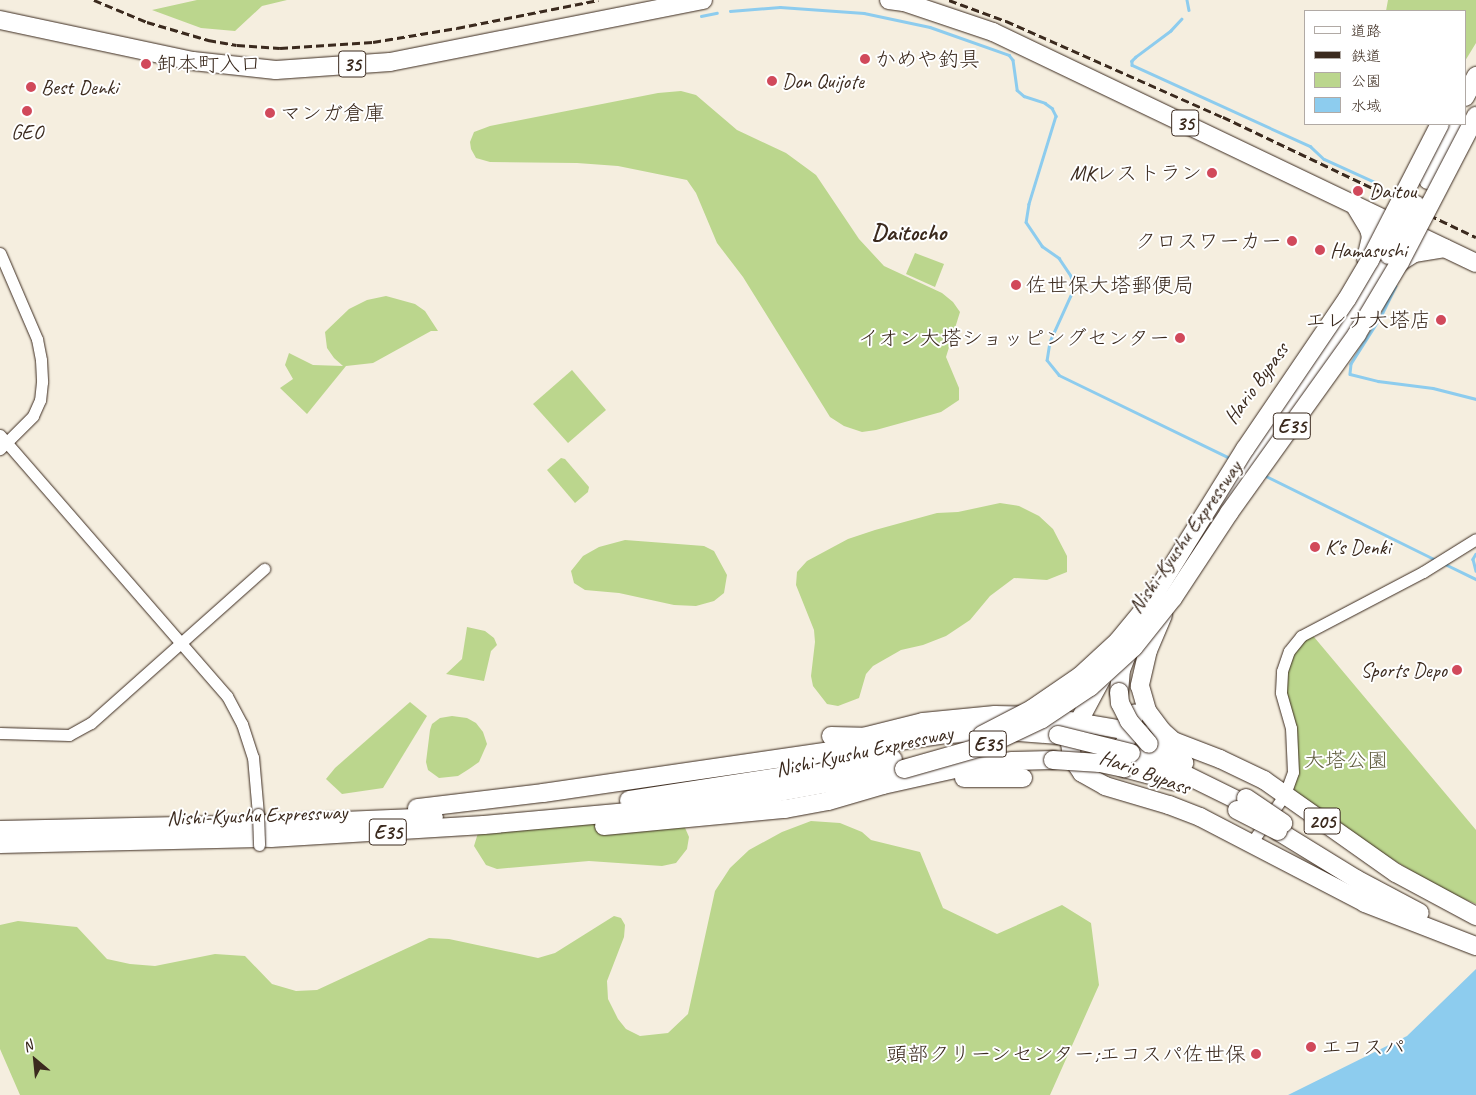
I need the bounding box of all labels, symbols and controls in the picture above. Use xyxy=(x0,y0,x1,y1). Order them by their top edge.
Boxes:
legend xyxy=(1304,10,1466,125)
text: 道路 xyxy=(1351,22,1381,41)
road number: 35 xyxy=(337,46,367,82)
place label: かめや釣具 xyxy=(875,46,980,72)
text: 鉄道 xyxy=(1351,47,1381,66)
place label: 卸本町入口 xyxy=(156,51,261,77)
marker: かめや釣具 xyxy=(859,53,871,65)
marker: 卸本町入口 xyxy=(140,58,152,70)
place label: Don Quijote xyxy=(782,68,864,94)
text: 公園 xyxy=(1351,72,1381,91)
place label: Best Denki xyxy=(41,74,118,100)
marker: Don Quijote xyxy=(766,75,778,87)
marker: Best Denki xyxy=(25,81,37,93)
text: 水域 xyxy=(1351,97,1381,116)
place label: マンガ倉庫 xyxy=(280,100,385,126)
marker: GEO xyxy=(21,105,33,117)
road number: 35 xyxy=(1170,106,1200,140)
marker: マンガ倉庫 xyxy=(264,107,276,119)
place label: GEO xyxy=(11,119,43,145)
place label: MKレストラン xyxy=(1072,160,1202,186)
marker: MKレストラン xyxy=(1206,167,1218,179)
place label: Daitou xyxy=(1369,178,1416,204)
marker: Daitou xyxy=(1351,184,1365,198)
district label: Daitocho xyxy=(872,219,946,247)
place label: クロスワーカー xyxy=(1135,228,1282,254)
marker: クロスワーカー xyxy=(1286,235,1298,247)
place label: Hamasushi xyxy=(1330,237,1407,263)
marker: Hamasushi xyxy=(1314,244,1326,256)
place label: 佐世保大塔郵便局 xyxy=(1026,272,1194,298)
marker: 佐世保大塔郵便局 xyxy=(1010,279,1022,291)
place label: エレナ大塔店 xyxy=(1305,307,1431,333)
marker: エレナ大塔店 xyxy=(1435,314,1447,326)
place label: イオン大塔ショッピングセンター xyxy=(855,325,1170,351)
marker: イオン大塔ショッピングセンター xyxy=(1174,332,1186,344)
street label: Hario Bypass xyxy=(1218,337,1294,429)
road number: E35 xyxy=(1272,408,1312,444)
street label: Nishi-Kyushu Expressway xyxy=(1123,456,1247,618)
place label: K's Denki xyxy=(1325,534,1390,560)
marker: K's Denki xyxy=(1309,541,1321,553)
place label: Sports Depo xyxy=(1360,657,1447,683)
marker: Sports Depo xyxy=(1451,664,1463,676)
street label: Nishi-Kyushu Expressway xyxy=(773,720,955,782)
road number: E35 xyxy=(968,726,1008,762)
street label: Hario Bypass xyxy=(1096,744,1194,800)
park label: 大塔公園 xyxy=(1304,747,1388,773)
street label: Nishi-Kyushu Expressway xyxy=(167,799,347,831)
road number: 205 xyxy=(1303,804,1341,838)
road number: E35 xyxy=(368,814,408,850)
place label: エコスパ xyxy=(1321,1034,1405,1060)
north arrow xyxy=(10,1035,60,1085)
text: N xyxy=(20,1037,36,1056)
place label: 頭部クリーンセンター;エコスパ佐世保 xyxy=(885,1041,1246,1067)
marker: エコスパ xyxy=(1305,1041,1317,1053)
marker: 頭部クリーンセンター;エコスパ佐世保 xyxy=(1250,1048,1262,1060)

